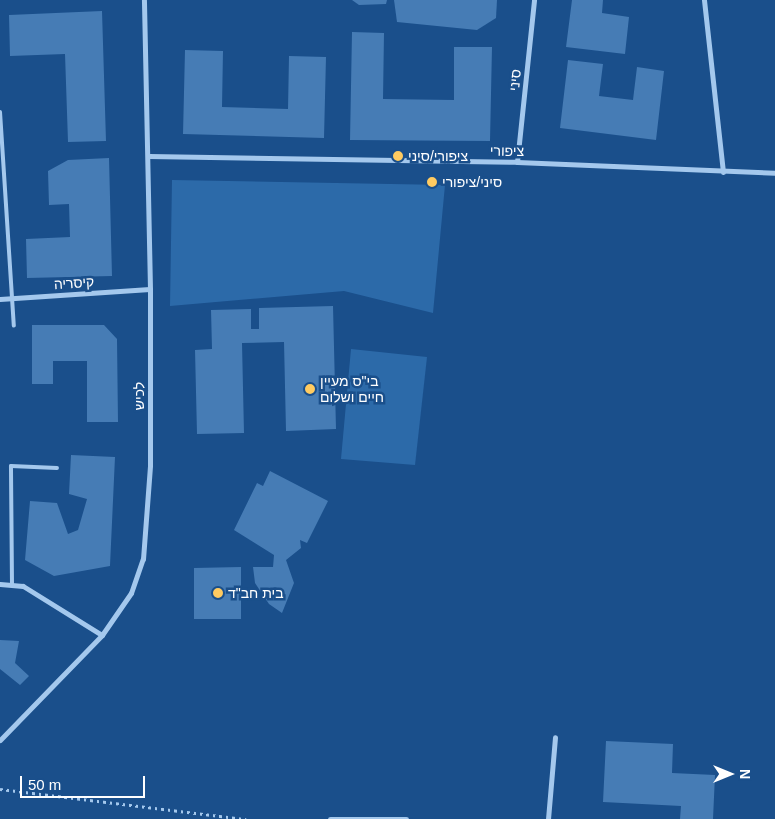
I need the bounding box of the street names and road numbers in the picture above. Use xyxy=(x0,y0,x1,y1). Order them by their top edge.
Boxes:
street label: סיני xyxy=(506,68,524,92)
street label: ציפורי xyxy=(490,142,524,160)
street label: קיסריה xyxy=(53,273,95,293)
street label: לכיש xyxy=(131,382,147,410)

